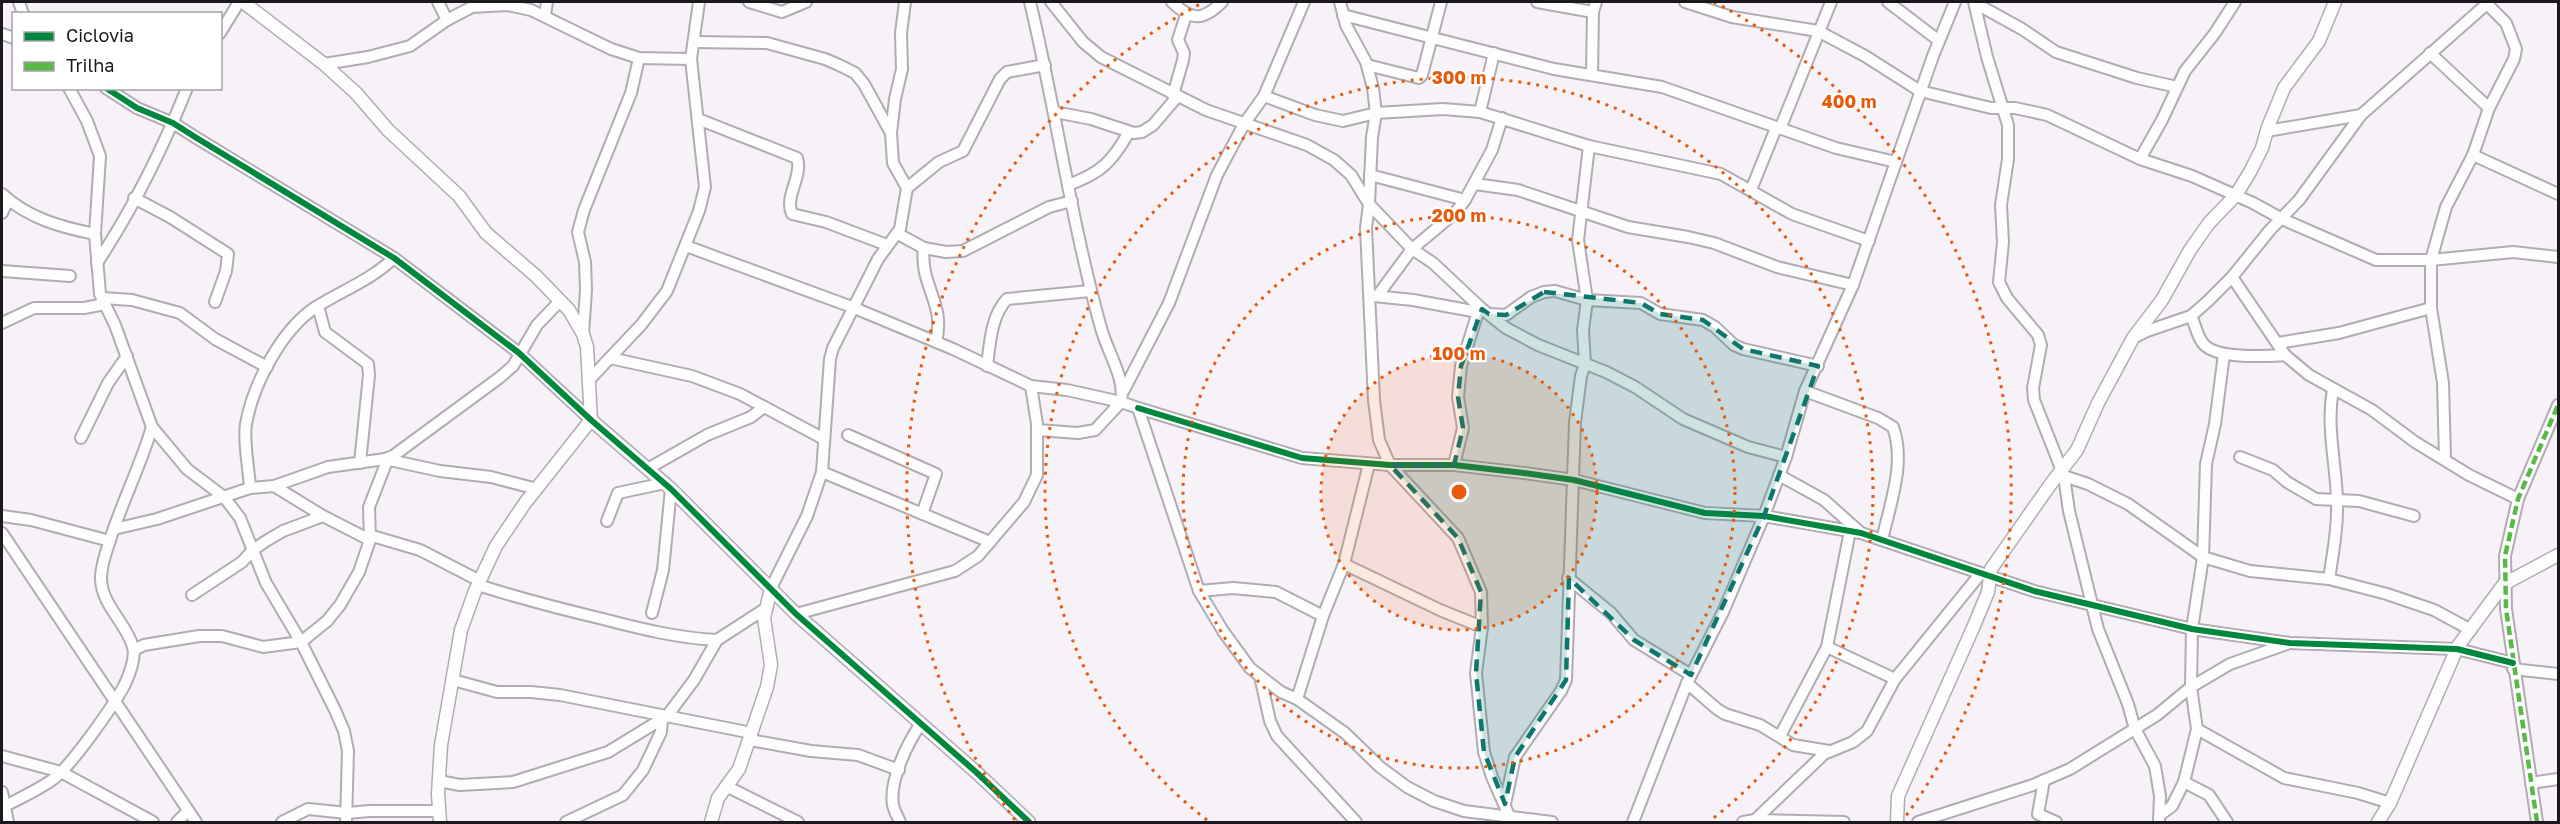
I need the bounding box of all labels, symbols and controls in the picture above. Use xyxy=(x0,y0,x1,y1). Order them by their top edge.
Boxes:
legend xyxy=(12,12,222,90)
text: Ciclovia xyxy=(66,24,134,46)
text: Trilha xyxy=(66,54,114,76)
text: 300 m xyxy=(1432,66,1486,88)
text: 400 m xyxy=(1822,90,1876,112)
text: 200 m xyxy=(1432,204,1486,226)
text: 100 m xyxy=(1433,342,1485,364)
centre of rings xyxy=(1449,482,1469,502)

